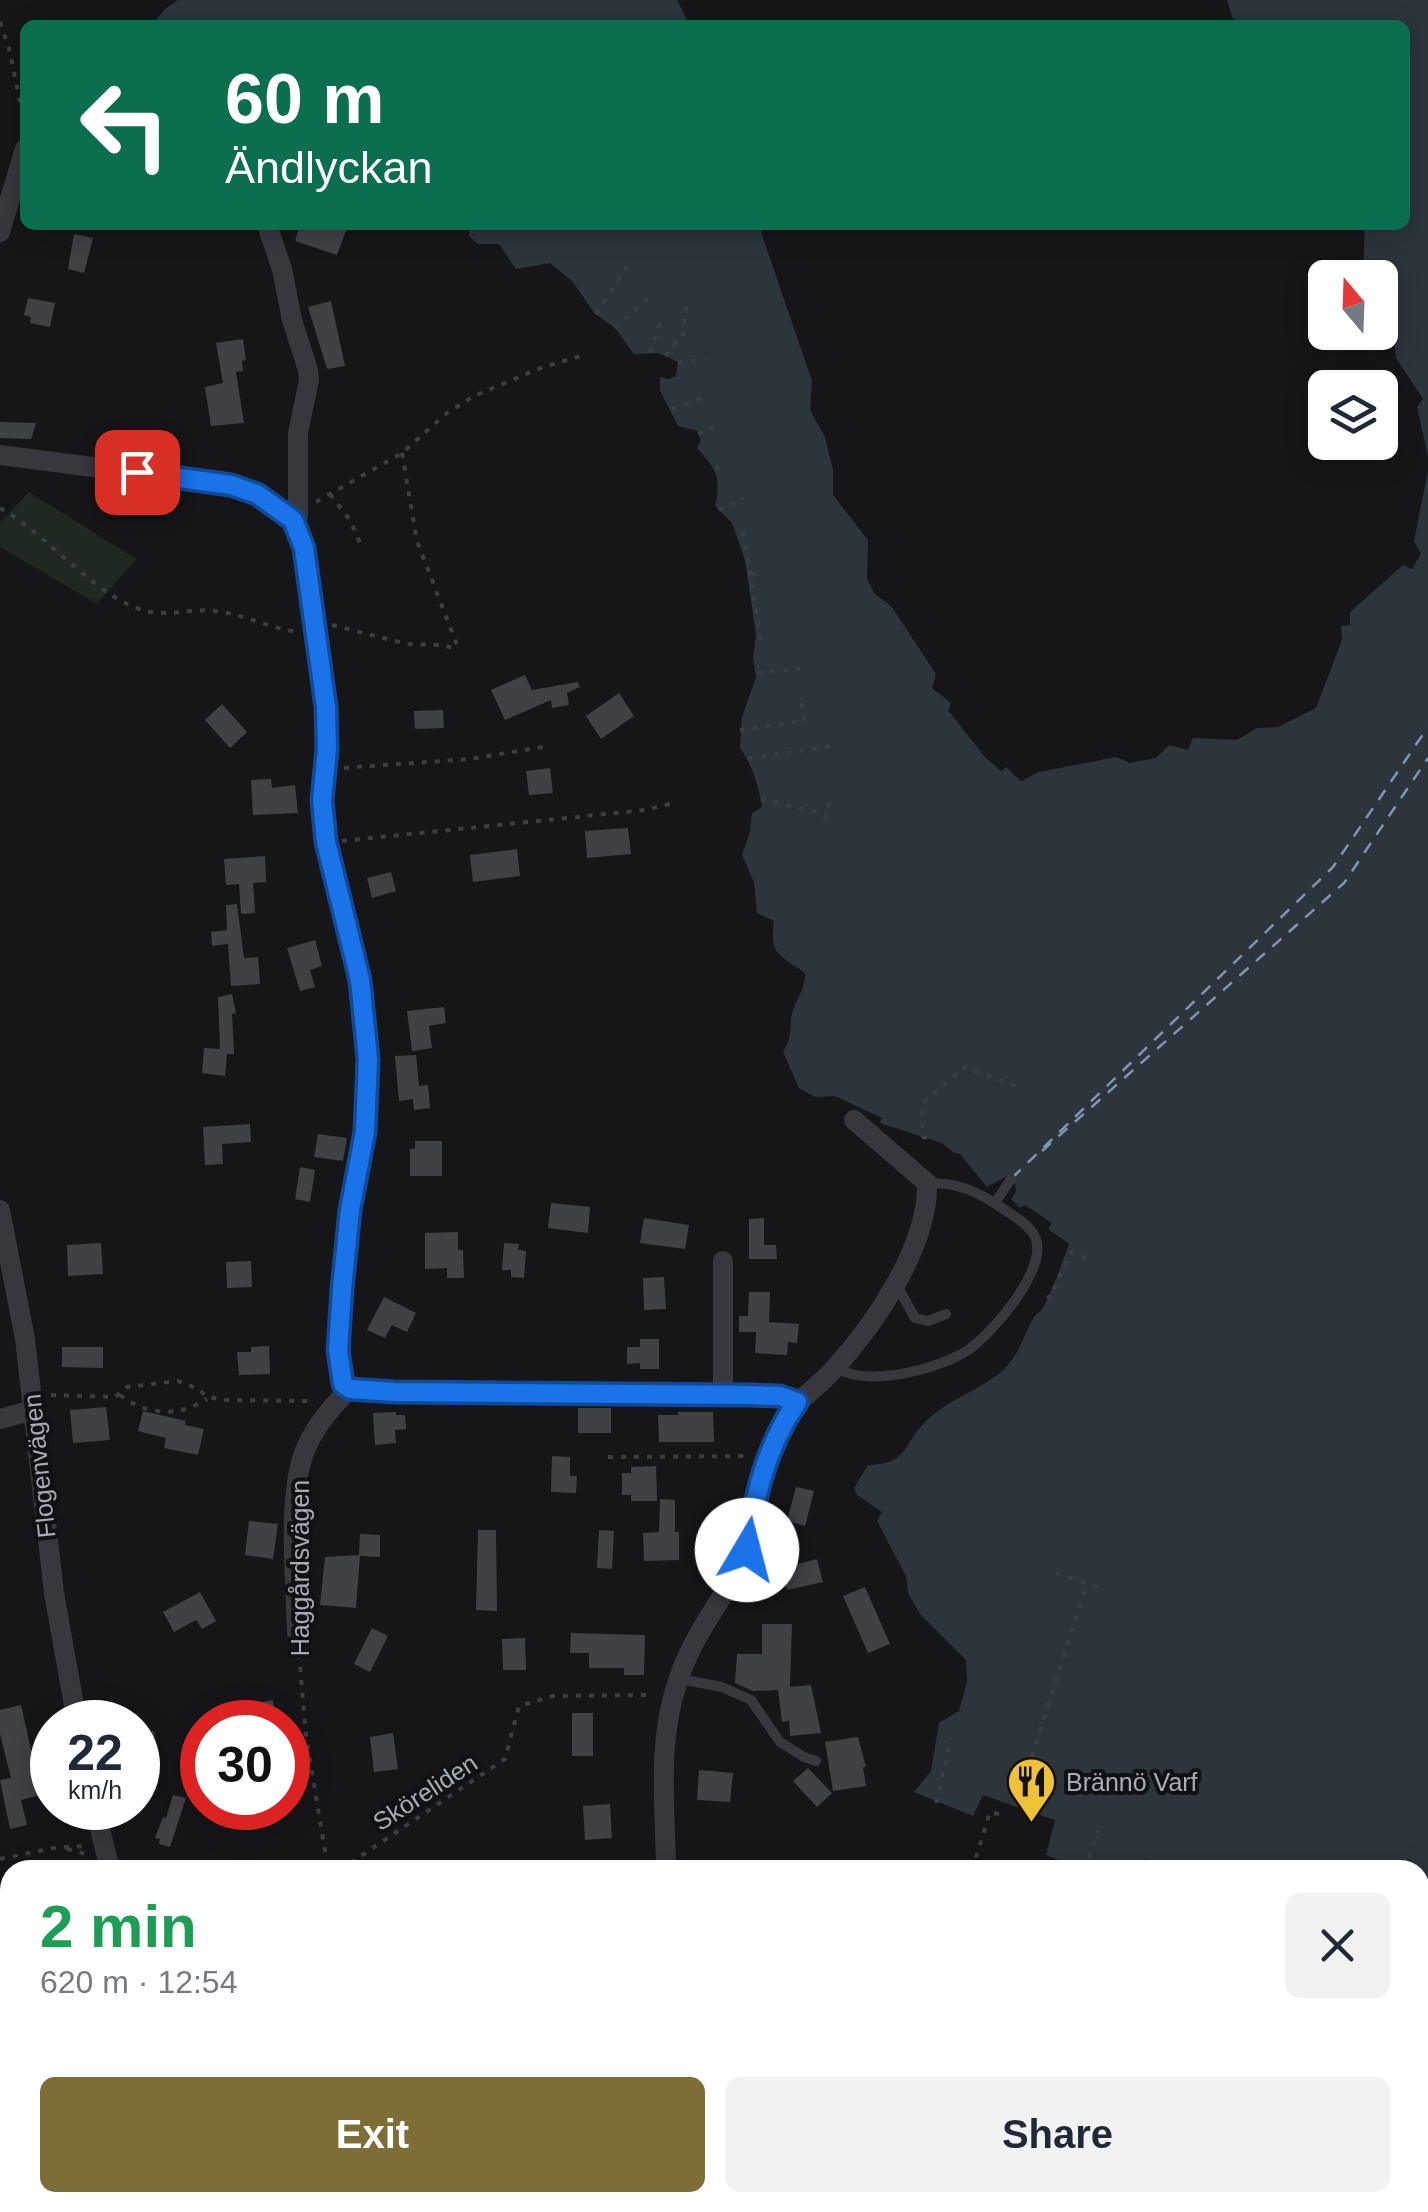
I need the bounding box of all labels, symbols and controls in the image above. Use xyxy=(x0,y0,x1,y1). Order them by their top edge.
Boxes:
icon: left xyxy=(60,60,190,190)
text: 60 m xyxy=(225,60,385,138)
text: Ändlyckan xyxy=(225,142,433,193)
north arrow xyxy=(1308,260,1398,350)
map controls xyxy=(1308,260,1398,460)
button: layers xyxy=(1308,370,1398,460)
pin xyxy=(95,430,180,515)
icon: arrive xyxy=(110,445,165,500)
street label: Flogenvägen xyxy=(18,1393,60,1539)
street label: Haggårdsvägen xyxy=(286,1480,314,1656)
position arrow xyxy=(695,1498,799,1602)
speed limit sign: 30 xyxy=(180,1700,310,1830)
text: 22 xyxy=(67,1725,123,1781)
street label: Sköreliden xyxy=(368,1748,482,1836)
restaurant icon: Brännö Varf xyxy=(1005,1756,1057,1824)
place label: Brännö Varf xyxy=(1066,1768,1198,1796)
text: km/h xyxy=(68,1776,122,1804)
text: 2 min xyxy=(40,1893,197,1960)
button: close xyxy=(1285,1893,1390,1998)
text: 620 m · 12:54 xyxy=(40,1964,237,2000)
button: Exit xyxy=(40,2077,705,2192)
button: Share xyxy=(725,2077,1390,2192)

